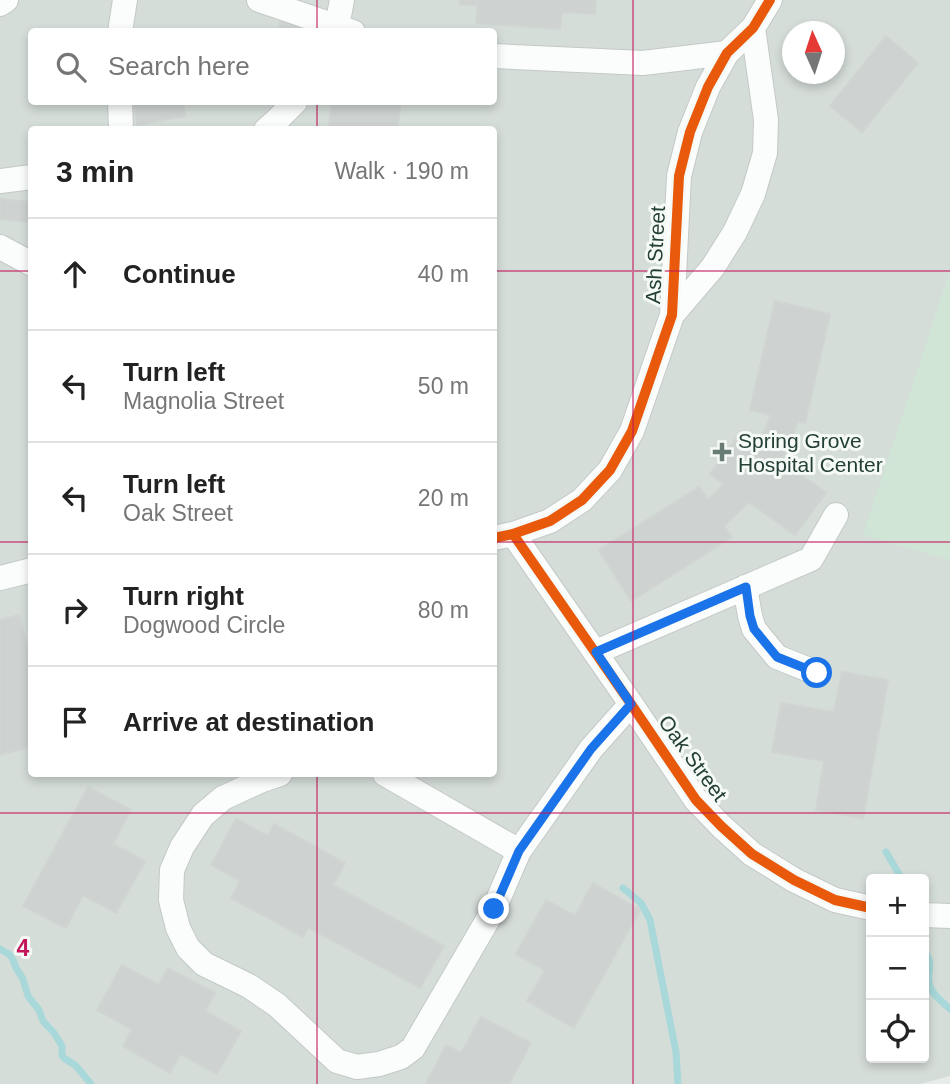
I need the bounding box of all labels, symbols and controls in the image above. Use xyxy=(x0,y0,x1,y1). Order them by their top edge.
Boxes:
north arrow xyxy=(782,21,845,84)
search box xyxy=(28,28,497,105)
icon: search xyxy=(52,48,90,86)
text: Search here xyxy=(108,51,250,81)
text: 3 min xyxy=(56,155,134,188)
text: Walk · 190 m xyxy=(334,158,469,184)
street label: Ash Street xyxy=(641,205,669,305)
icon: ahead xyxy=(56,255,94,293)
text: Continue xyxy=(123,259,236,289)
text: 40 m xyxy=(418,261,469,287)
text: Turn left xyxy=(123,357,225,387)
icon: left xyxy=(56,367,94,405)
text: 50 m xyxy=(418,373,469,399)
text: Magnolia Street xyxy=(123,388,284,414)
place label: Spring Grove Hospital Center xyxy=(738,429,883,476)
marker: Spring Grove Hospital Center xyxy=(712,442,732,462)
text: Turn left xyxy=(123,469,225,499)
icon: left xyxy=(56,479,94,517)
text: 20 m xyxy=(418,485,469,511)
text: Oak Street xyxy=(123,500,233,526)
text: Turn right xyxy=(123,581,244,611)
icon: right xyxy=(56,591,94,629)
text: 80 m xyxy=(418,597,469,623)
text: Dogwood Circle xyxy=(123,612,285,638)
route start xyxy=(801,657,832,688)
icon: arrive xyxy=(56,703,94,741)
text: Arrive at destination xyxy=(123,707,374,737)
street label: Oak Street xyxy=(654,711,732,805)
map controls xyxy=(866,874,929,1063)
button: + xyxy=(866,874,929,937)
route end xyxy=(478,893,509,924)
text: 4 xyxy=(17,935,30,961)
button: − xyxy=(866,937,929,1000)
button: locate xyxy=(866,1000,929,1063)

